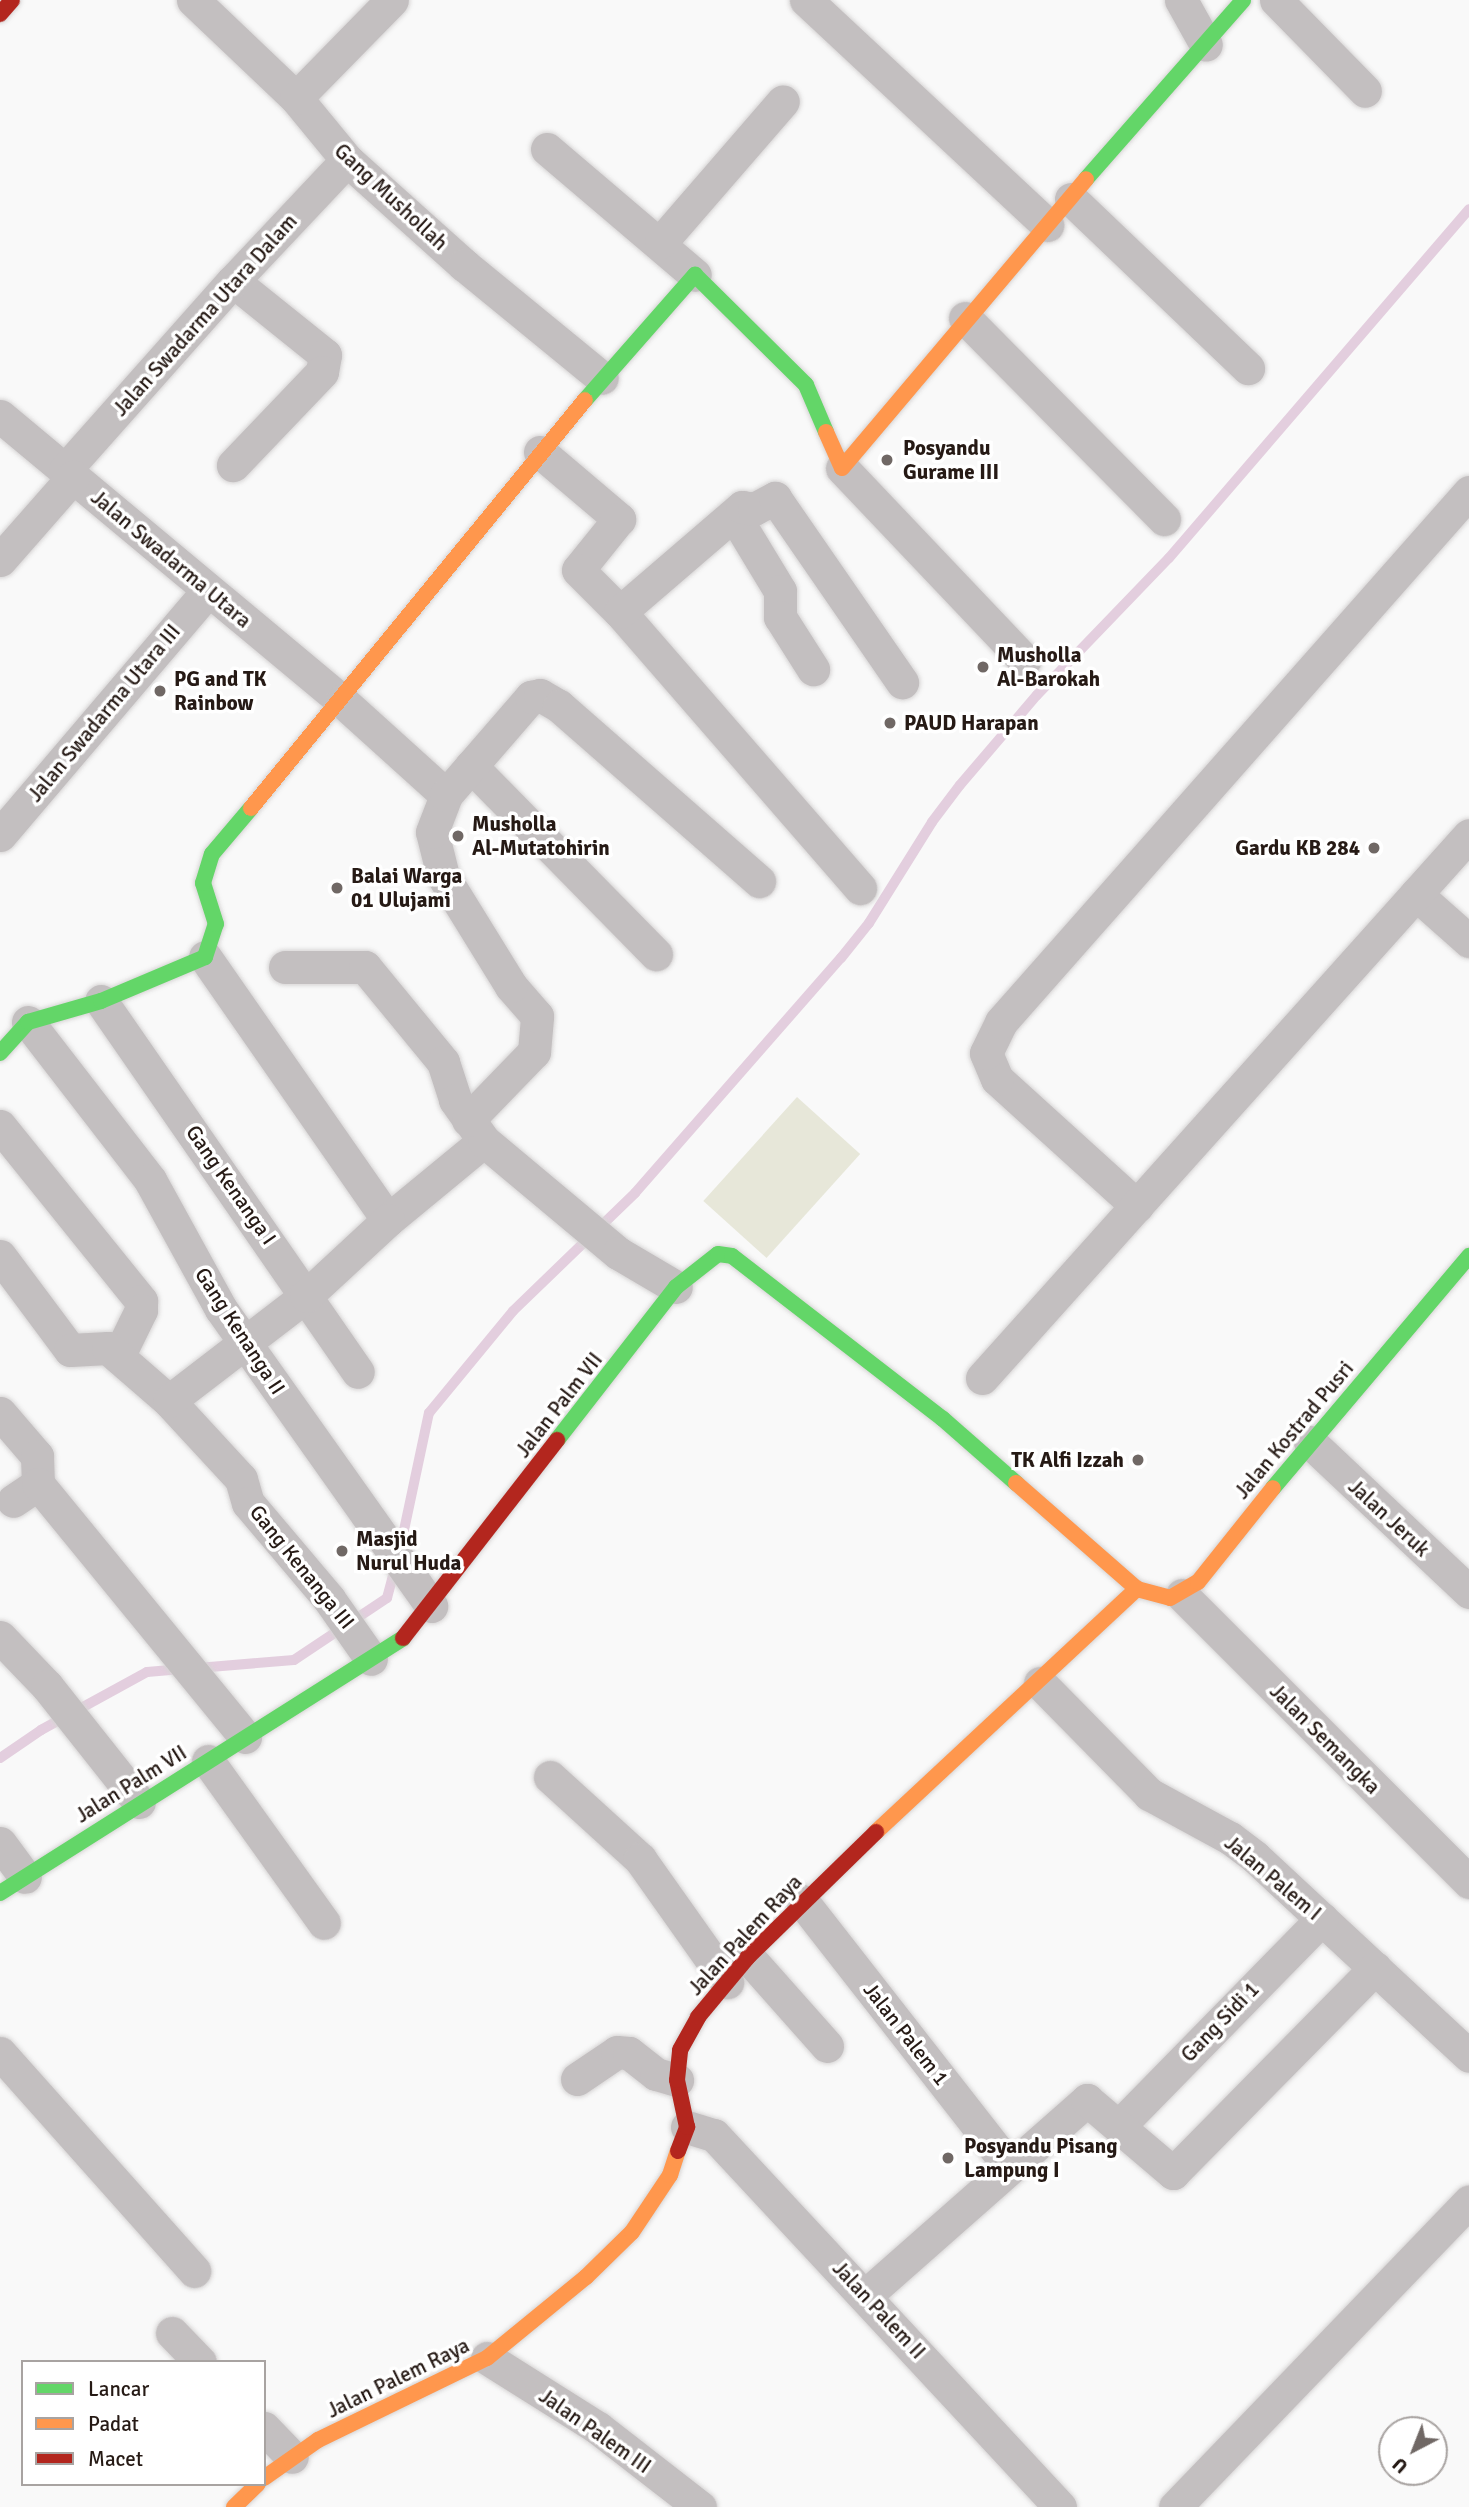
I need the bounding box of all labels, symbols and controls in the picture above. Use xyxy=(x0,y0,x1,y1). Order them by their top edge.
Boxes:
street label: Gang Mushollah xyxy=(329,138,453,256)
street label: Jalan Swadarma Utara Dalam xyxy=(108,209,302,421)
place label: Posyandu Gurame III xyxy=(903,435,999,485)
marker: Posyandu Gurame III xyxy=(877,450,897,470)
street label: Jalan Swadarma Utara xyxy=(86,485,256,633)
street label: Jalan Swadarma Utara III xyxy=(22,619,186,807)
place label: Musholla Al-Barokah xyxy=(997,642,1100,692)
marker: Musholla Al-Barokah xyxy=(975,659,991,675)
place label: PG and TK Rainbow xyxy=(174,666,267,716)
marker: PG and TK Rainbow xyxy=(152,683,168,699)
place label: PAUD Harapan xyxy=(904,710,1039,736)
marker: PAUD Harapan xyxy=(882,715,898,731)
place label: Musholla Al-Mutatohirin xyxy=(472,811,610,861)
marker: Musholla Al-Mutatohirin xyxy=(450,828,466,844)
place label: Gardu KB 284 xyxy=(1235,835,1360,861)
marker: Gardu KB 284 xyxy=(1366,840,1382,856)
place label: Balai Warga 01 Ulujami xyxy=(351,863,462,913)
marker: Balai Warga 01 Ulujami xyxy=(329,880,345,896)
street label: Gang Kenanga I xyxy=(181,1120,281,1250)
street label: Gang Kenanga II xyxy=(190,1263,290,1399)
street label: Jalan Palm VII xyxy=(510,1347,608,1463)
street label: Jalan Kostrad Pusri xyxy=(1229,1356,1359,1504)
place label: TK Alfi Izzah xyxy=(1011,1447,1124,1473)
marker: TK Alfi Izzah xyxy=(1130,1452,1146,1468)
street label: Jalan Jeruk xyxy=(1343,1474,1435,1562)
street label: Gang Kenanga III xyxy=(244,1500,360,1634)
place label: Masjid Nurul Huda xyxy=(356,1526,461,1576)
marker: Masjid Nurul Huda xyxy=(334,1543,350,1559)
street label: Jalan Semangka xyxy=(1265,1679,1385,1799)
street label: Jalan Palm VII xyxy=(71,1740,191,1828)
street label: Jalan Palem I xyxy=(1220,1830,1326,1926)
street label: Jalan Palem Raya xyxy=(683,1870,807,2000)
street label: Gang Sidi 1 xyxy=(1176,1977,1264,2067)
street label: Jalan Palem 1 xyxy=(858,1978,954,2090)
place label: Posyandu Pisang Lampung I xyxy=(964,2133,1117,2183)
marker: Posyandu Pisang Lampung I xyxy=(938,2148,958,2168)
street label: Jalan Palem II xyxy=(827,2256,931,2364)
street label: Jalan Palem Raya xyxy=(323,2333,473,2423)
legend xyxy=(21,2360,266,2486)
text: Lancar xyxy=(88,2376,149,2402)
street label: Jalan Palem III xyxy=(534,2383,656,2479)
text: Padat xyxy=(88,2411,139,2437)
north arrow xyxy=(1378,2416,1448,2486)
text: Macet xyxy=(88,2446,143,2472)
text: U xyxy=(1388,2452,1413,2478)

